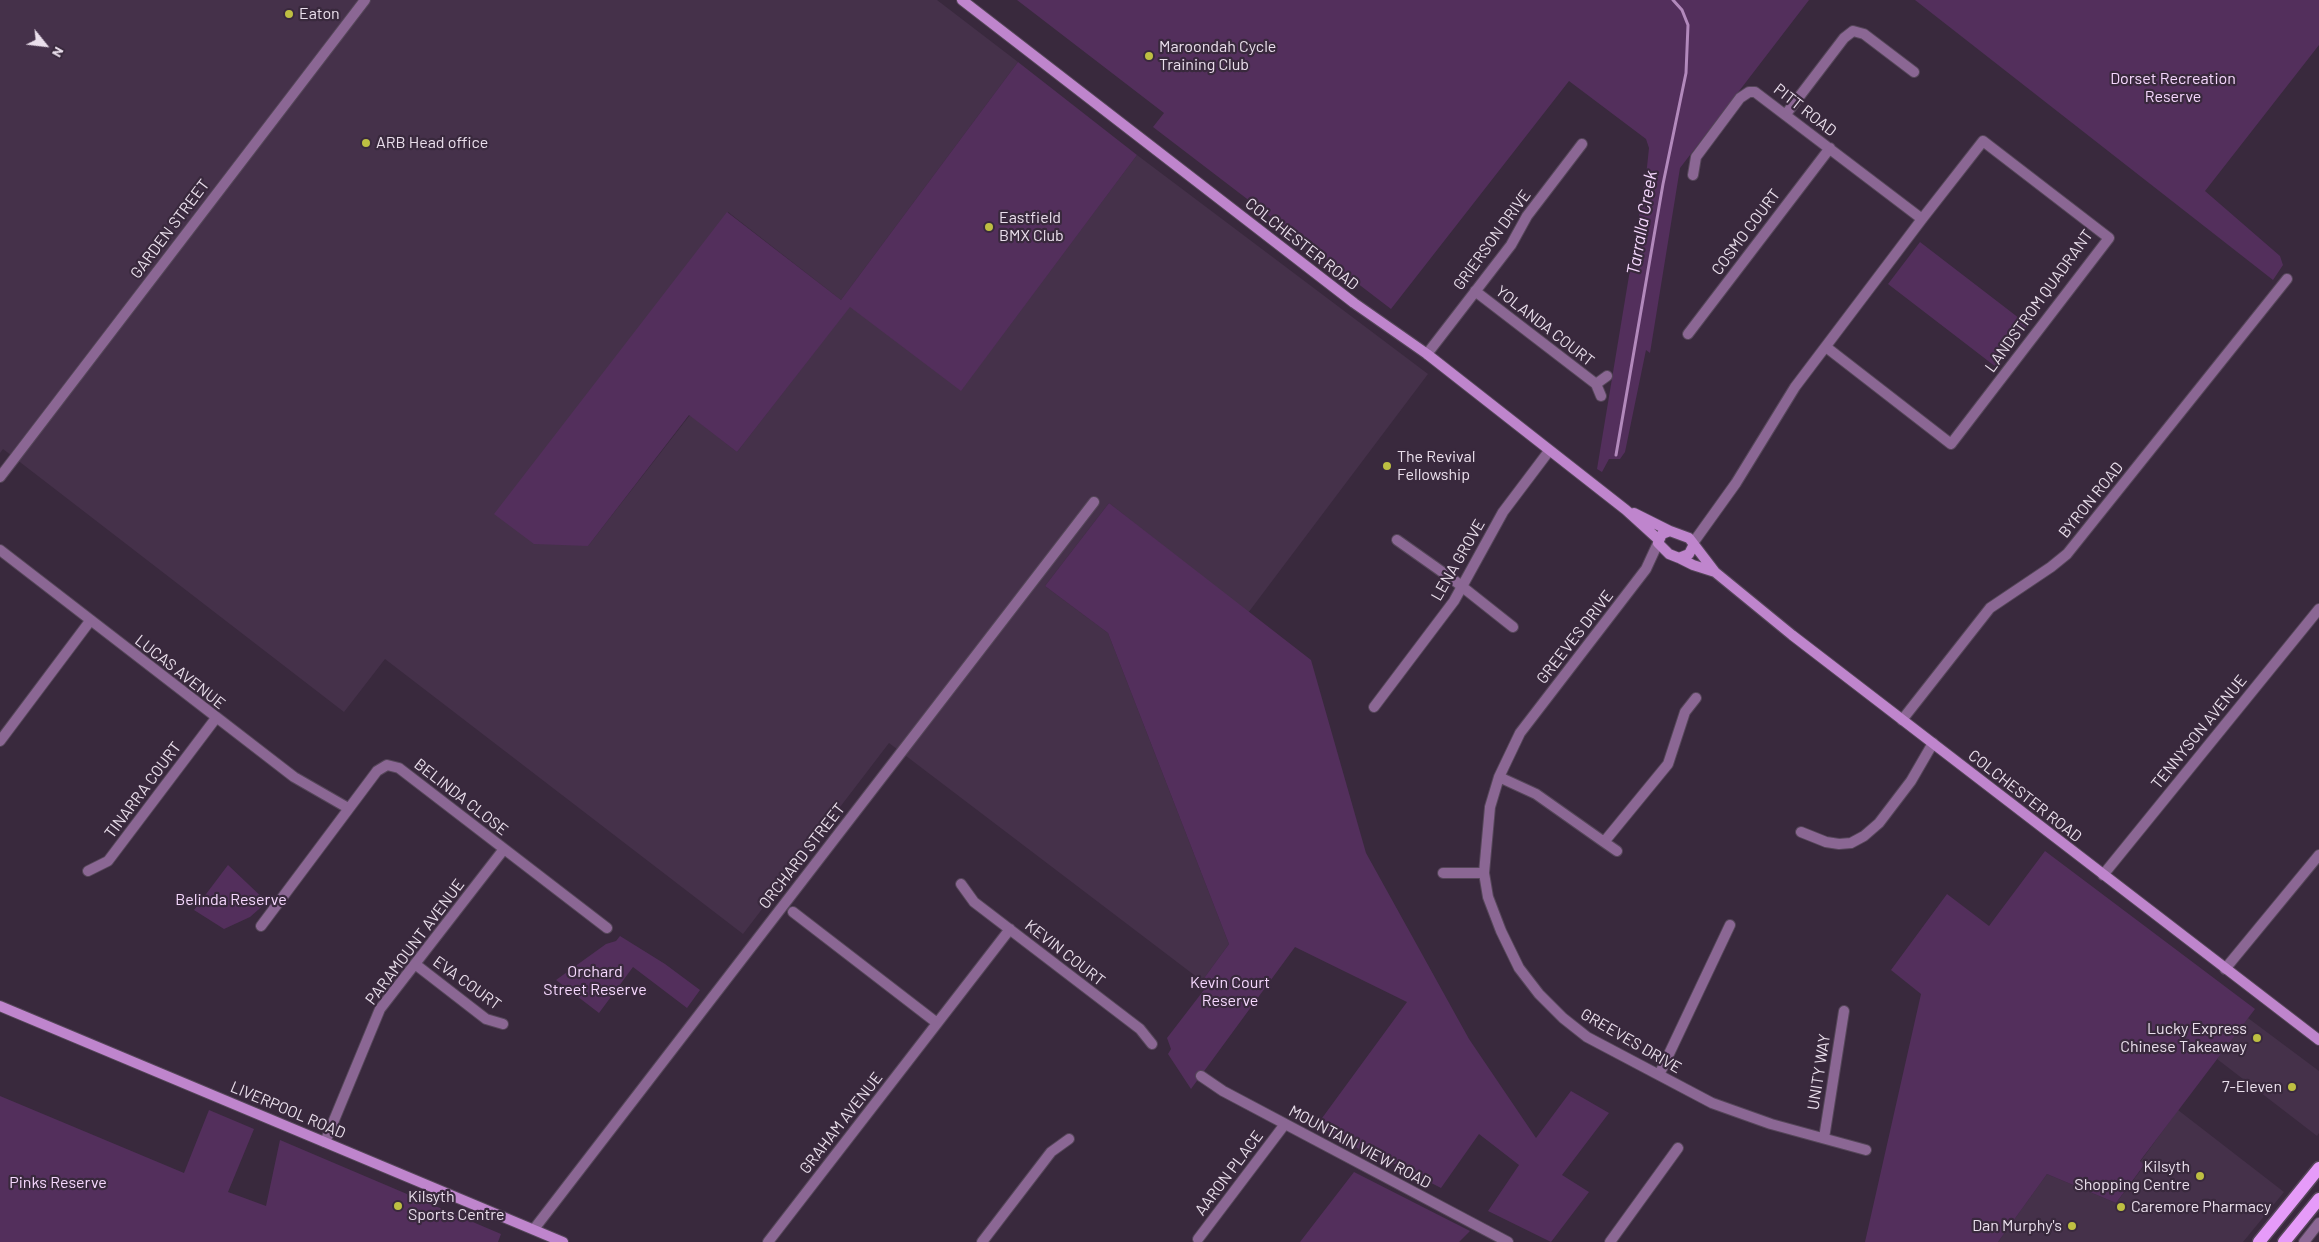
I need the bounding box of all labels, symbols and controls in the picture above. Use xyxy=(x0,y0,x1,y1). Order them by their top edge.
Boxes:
place label: Eaton xyxy=(299,4,340,24)
marker: Eaton xyxy=(283,8,295,20)
north arrow xyxy=(20,20,70,70)
place label: Maroondah Cycle Training Club xyxy=(1159,37,1276,75)
text: N xyxy=(49,44,68,61)
marker: Maroondah Cycle Training Club xyxy=(1143,50,1155,62)
park label: Dorset Recreation Reserve xyxy=(2110,69,2236,107)
street label: PITT ROAD xyxy=(1770,80,1840,140)
place label: ARB Head office xyxy=(376,133,488,153)
marker: ARB Head office xyxy=(360,137,372,149)
water label: Tarralla Creek xyxy=(1622,169,1662,277)
street label: GARDEN STREET xyxy=(126,176,214,282)
street label: COSMO COURT xyxy=(1707,185,1785,279)
street label: GRIERSON DRIVE xyxy=(1449,186,1535,294)
street label: COLCHESTER ROAD xyxy=(1241,194,1363,294)
place label: Eastfield BMX Club xyxy=(999,208,1064,246)
marker: Eastfield BMX Club xyxy=(983,221,995,233)
street label: LANDSTROM QUADRANT xyxy=(1981,226,2097,376)
street label: YOLANDA COURT xyxy=(1492,281,1598,371)
place label: The Revival Fellowship xyxy=(1397,447,1475,485)
street label: BYRON ROAD xyxy=(2055,458,2127,542)
marker: The Revival Fellowship xyxy=(1381,460,1393,472)
street label: LENA GROVE xyxy=(1427,516,1489,604)
street label: GREEVES DRIVE xyxy=(1533,586,1617,688)
street label: LUCAS AVENUE xyxy=(131,631,229,713)
street label: TENNYSON AVENUE xyxy=(2147,671,2251,793)
street label: TINARRA COURT xyxy=(100,738,186,842)
street label: COLCHESTER ROAD xyxy=(1964,746,2086,846)
street label: BELINDA CLOSE xyxy=(410,754,512,840)
street label: ORCHARD STREET xyxy=(755,799,849,913)
street label: PARAMOUNT AVENUE xyxy=(361,875,469,1009)
park label: Belinda Reserve xyxy=(175,890,287,910)
street label: KEVIN COURT xyxy=(1021,916,1109,990)
street label: EVA COURT xyxy=(429,952,505,1014)
park label: Orchard Street Reserve xyxy=(543,962,647,1000)
park label: Kevin Court Reserve xyxy=(1190,973,1270,1011)
street label: GREEVES DRIVE xyxy=(1577,1004,1685,1078)
place label: Lucky Express Chinese Takeaway xyxy=(2120,1019,2247,1057)
marker: Lucky Express Chinese Takeaway xyxy=(2251,1032,2263,1044)
street label: UNITY WAY xyxy=(1804,1033,1834,1111)
street label: GRAHAM AVENUE xyxy=(795,1068,887,1178)
street label: LIVERPOOL ROAD xyxy=(228,1077,348,1143)
place label: 7-Eleven xyxy=(2222,1077,2282,1097)
marker: 7-Eleven xyxy=(2286,1081,2298,1093)
street label: MOUNTAIN VIEW ROAD xyxy=(1285,1101,1435,1193)
street label: AARON PLACE xyxy=(1191,1127,1267,1219)
place label: Kilsyth Shopping Centre xyxy=(2074,1157,2190,1195)
marker: Kilsyth Shopping Centre xyxy=(2194,1170,2206,1182)
park label: Pinks Reserve xyxy=(9,1173,107,1193)
place label: Kilsyth Sports Centre xyxy=(408,1187,504,1225)
place label: Caremore Pharmacy xyxy=(2131,1197,2271,1217)
marker: Kilsyth Sports Centre xyxy=(392,1200,404,1212)
marker: Caremore Pharmacy xyxy=(2115,1201,2127,1213)
place label: Dan Murphy's xyxy=(1972,1216,2062,1236)
marker: Dan Murphy's xyxy=(2066,1220,2078,1232)

